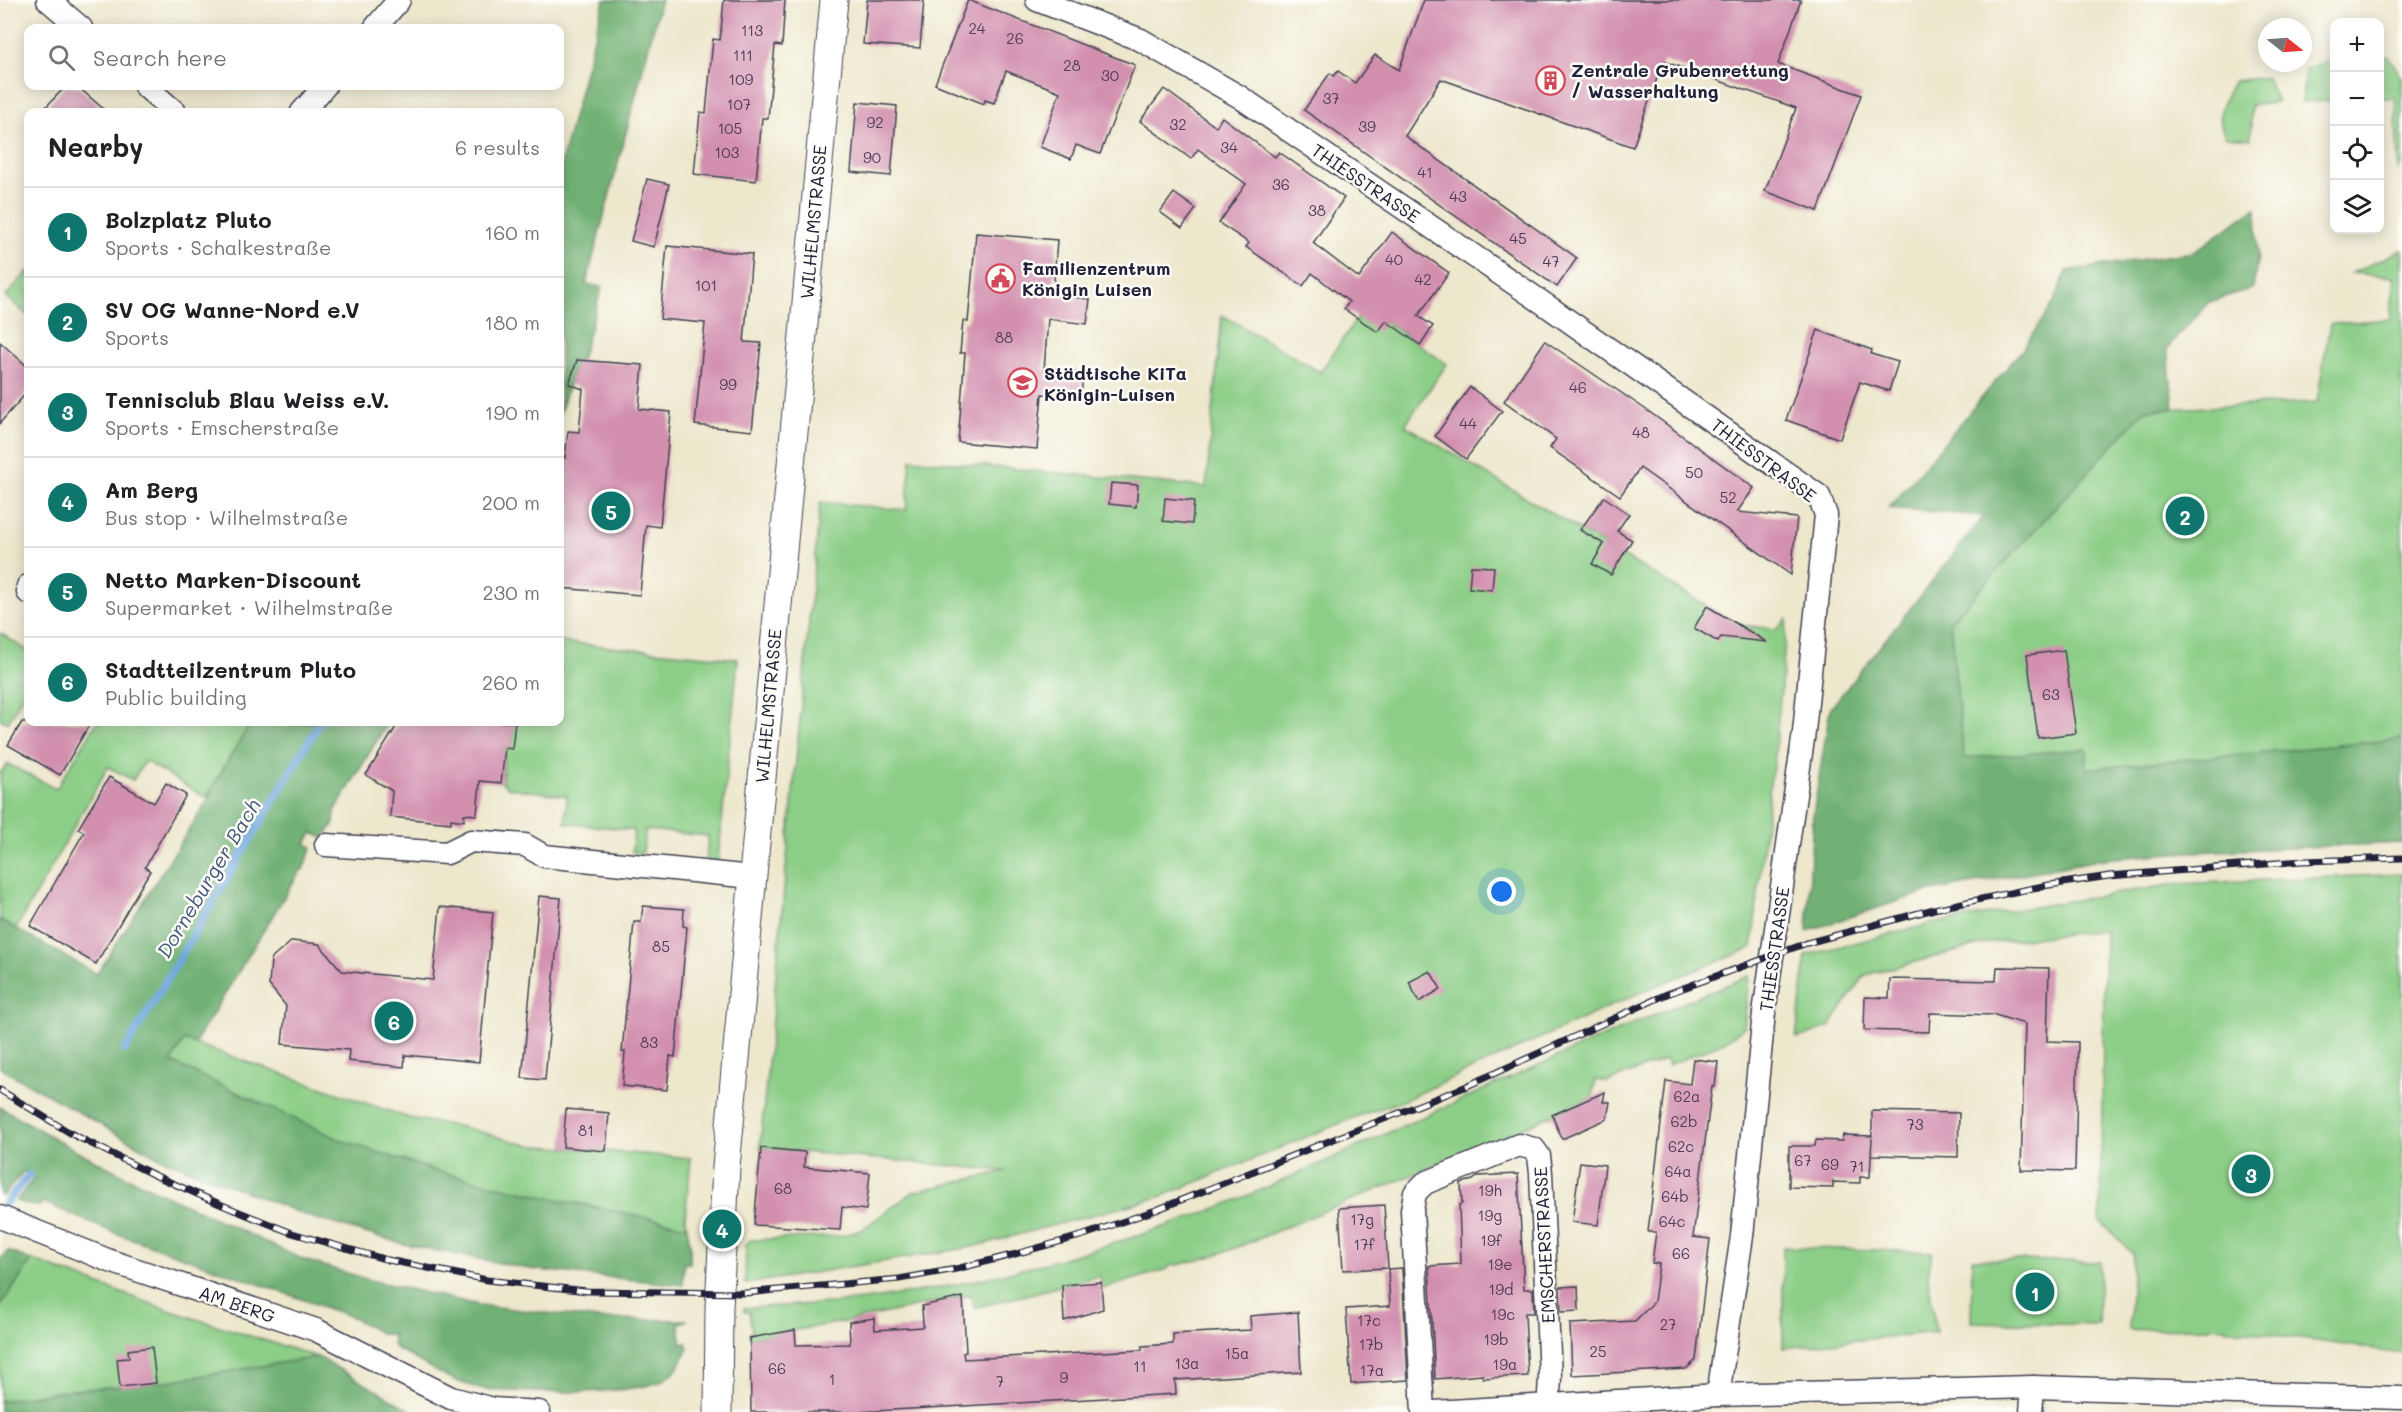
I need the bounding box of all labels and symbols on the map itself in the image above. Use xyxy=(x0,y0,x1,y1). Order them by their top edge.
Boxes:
house number: 24 xyxy=(968,18,986,38)
north arrow xyxy=(2258,18,2312,72)
house number: 113 xyxy=(741,20,763,40)
house number: 26 xyxy=(1006,28,1024,48)
house number: 111 xyxy=(733,45,753,65)
house number: 28 xyxy=(1063,55,1081,75)
place label: Zentrale Grubenrettung / Wasserhaltung xyxy=(1571,58,1789,103)
building icon: Zentrale Grubenrettung / Wasserhaltung xyxy=(1534,64,1566,96)
house number: 30 xyxy=(1101,65,1119,85)
house number: 109 xyxy=(729,69,754,89)
house number: 37 xyxy=(1322,88,1340,108)
house number: 107 xyxy=(727,94,751,114)
house number: 92 xyxy=(866,112,884,132)
house number: 32 xyxy=(1169,114,1187,134)
house number: 39 xyxy=(1358,116,1376,136)
house number: 105 xyxy=(718,118,742,138)
house number: 34 xyxy=(1220,137,1238,157)
street label: THIESSTRASSE xyxy=(1307,138,1425,228)
house number: 103 xyxy=(715,142,740,162)
street label: WILHELMSTRASSE xyxy=(794,144,832,300)
house number: 90 xyxy=(863,147,881,167)
house number: 41 xyxy=(1417,162,1433,182)
house number: 36 xyxy=(1272,174,1290,194)
house number: 43 xyxy=(1449,186,1467,206)
house number: 38 xyxy=(1308,200,1326,220)
house number: 45 xyxy=(1509,228,1527,248)
house number: 40 xyxy=(1385,249,1403,269)
house number: 47 xyxy=(1542,251,1560,271)
place label: Familienzentrum Königin Luisen xyxy=(1022,256,1170,301)
public building icon: Familienzentrum Königin Luisen xyxy=(985,262,1017,294)
house number: 42 xyxy=(1414,269,1432,289)
house number: 101 xyxy=(695,275,717,295)
house number: 88 xyxy=(995,327,1013,347)
place label: Städtische KiTa Königin-Luisen xyxy=(1044,361,1187,406)
school or university icon: Städtische KiTa Königin-Luisen xyxy=(1007,367,1039,399)
house number: 99 xyxy=(719,374,737,394)
house number: 46 xyxy=(1569,377,1587,397)
house number: 44 xyxy=(1459,413,1477,433)
street label: THIESSTRASSE xyxy=(1706,413,1822,507)
house number: 48 xyxy=(1632,422,1650,442)
house number: 50 xyxy=(1685,462,1703,482)
house number: 52 xyxy=(1719,487,1737,507)
pin: 5 xyxy=(592,488,630,534)
pin: 2 xyxy=(2166,494,2204,538)
street label: WILHELMSTRASSE xyxy=(749,628,787,784)
house number: 63 xyxy=(2042,684,2060,704)
water label: Dorneburger Bach xyxy=(150,794,266,962)
your location xyxy=(1487,877,1516,906)
street label: THIESSTRASSE xyxy=(1753,885,1795,1013)
house number: 85 xyxy=(652,936,670,956)
pin: 6 xyxy=(374,998,414,1044)
house number: 83 xyxy=(640,1032,658,1052)
house number: 62a xyxy=(1674,1086,1700,1106)
house number: 62b xyxy=(1671,1111,1697,1131)
house number: 73 xyxy=(1906,1114,1924,1134)
house number: 81 xyxy=(578,1120,594,1140)
house number: 62c xyxy=(1668,1136,1694,1156)
house number: 67 xyxy=(1794,1150,1812,1170)
pin: 3 xyxy=(2232,1152,2270,1196)
house number: 69 xyxy=(1821,1154,1839,1174)
house number: 71 xyxy=(1849,1156,1865,1176)
house number: 64a xyxy=(1664,1161,1692,1181)
street label: EMSCHERSTRASSE xyxy=(1528,1166,1560,1324)
house number: 68 xyxy=(774,1178,792,1198)
house number: 19h xyxy=(1478,1180,1502,1200)
house number: 64b xyxy=(1661,1186,1689,1206)
house number: 19g xyxy=(1478,1205,1502,1225)
pin: 4 xyxy=(702,1206,742,1252)
house number: 17g xyxy=(1350,1209,1374,1229)
house number: 64c xyxy=(1659,1211,1686,1231)
house number: 19f xyxy=(1480,1230,1503,1250)
house number: 17f xyxy=(1354,1234,1376,1254)
house number: 66 xyxy=(1672,1243,1690,1263)
house number: 19e xyxy=(1488,1254,1512,1274)
pin: 1 xyxy=(2016,1270,2054,1314)
house number: 19d xyxy=(1488,1279,1514,1299)
street label: AM BERG xyxy=(196,1280,278,1328)
house number: 19c xyxy=(1491,1304,1515,1324)
house number: 17c xyxy=(1357,1310,1381,1330)
house number: 27 xyxy=(1660,1314,1676,1334)
house number: 19b xyxy=(1483,1329,1509,1349)
house number: 17b xyxy=(1359,1334,1383,1354)
house number: 25 xyxy=(1589,1341,1607,1361)
house number: 15a xyxy=(1225,1343,1249,1363)
house number: 13a xyxy=(1175,1353,1199,1373)
house number: 19a xyxy=(1493,1354,1517,1374)
house number: 11 xyxy=(1133,1356,1147,1376)
house number: 66 xyxy=(768,1358,786,1378)
house number: 17a xyxy=(1360,1360,1384,1380)
house number: 9 xyxy=(1060,1367,1069,1387)
house number: 1 xyxy=(829,1369,835,1389)
house number: 7 xyxy=(996,1371,1004,1391)

